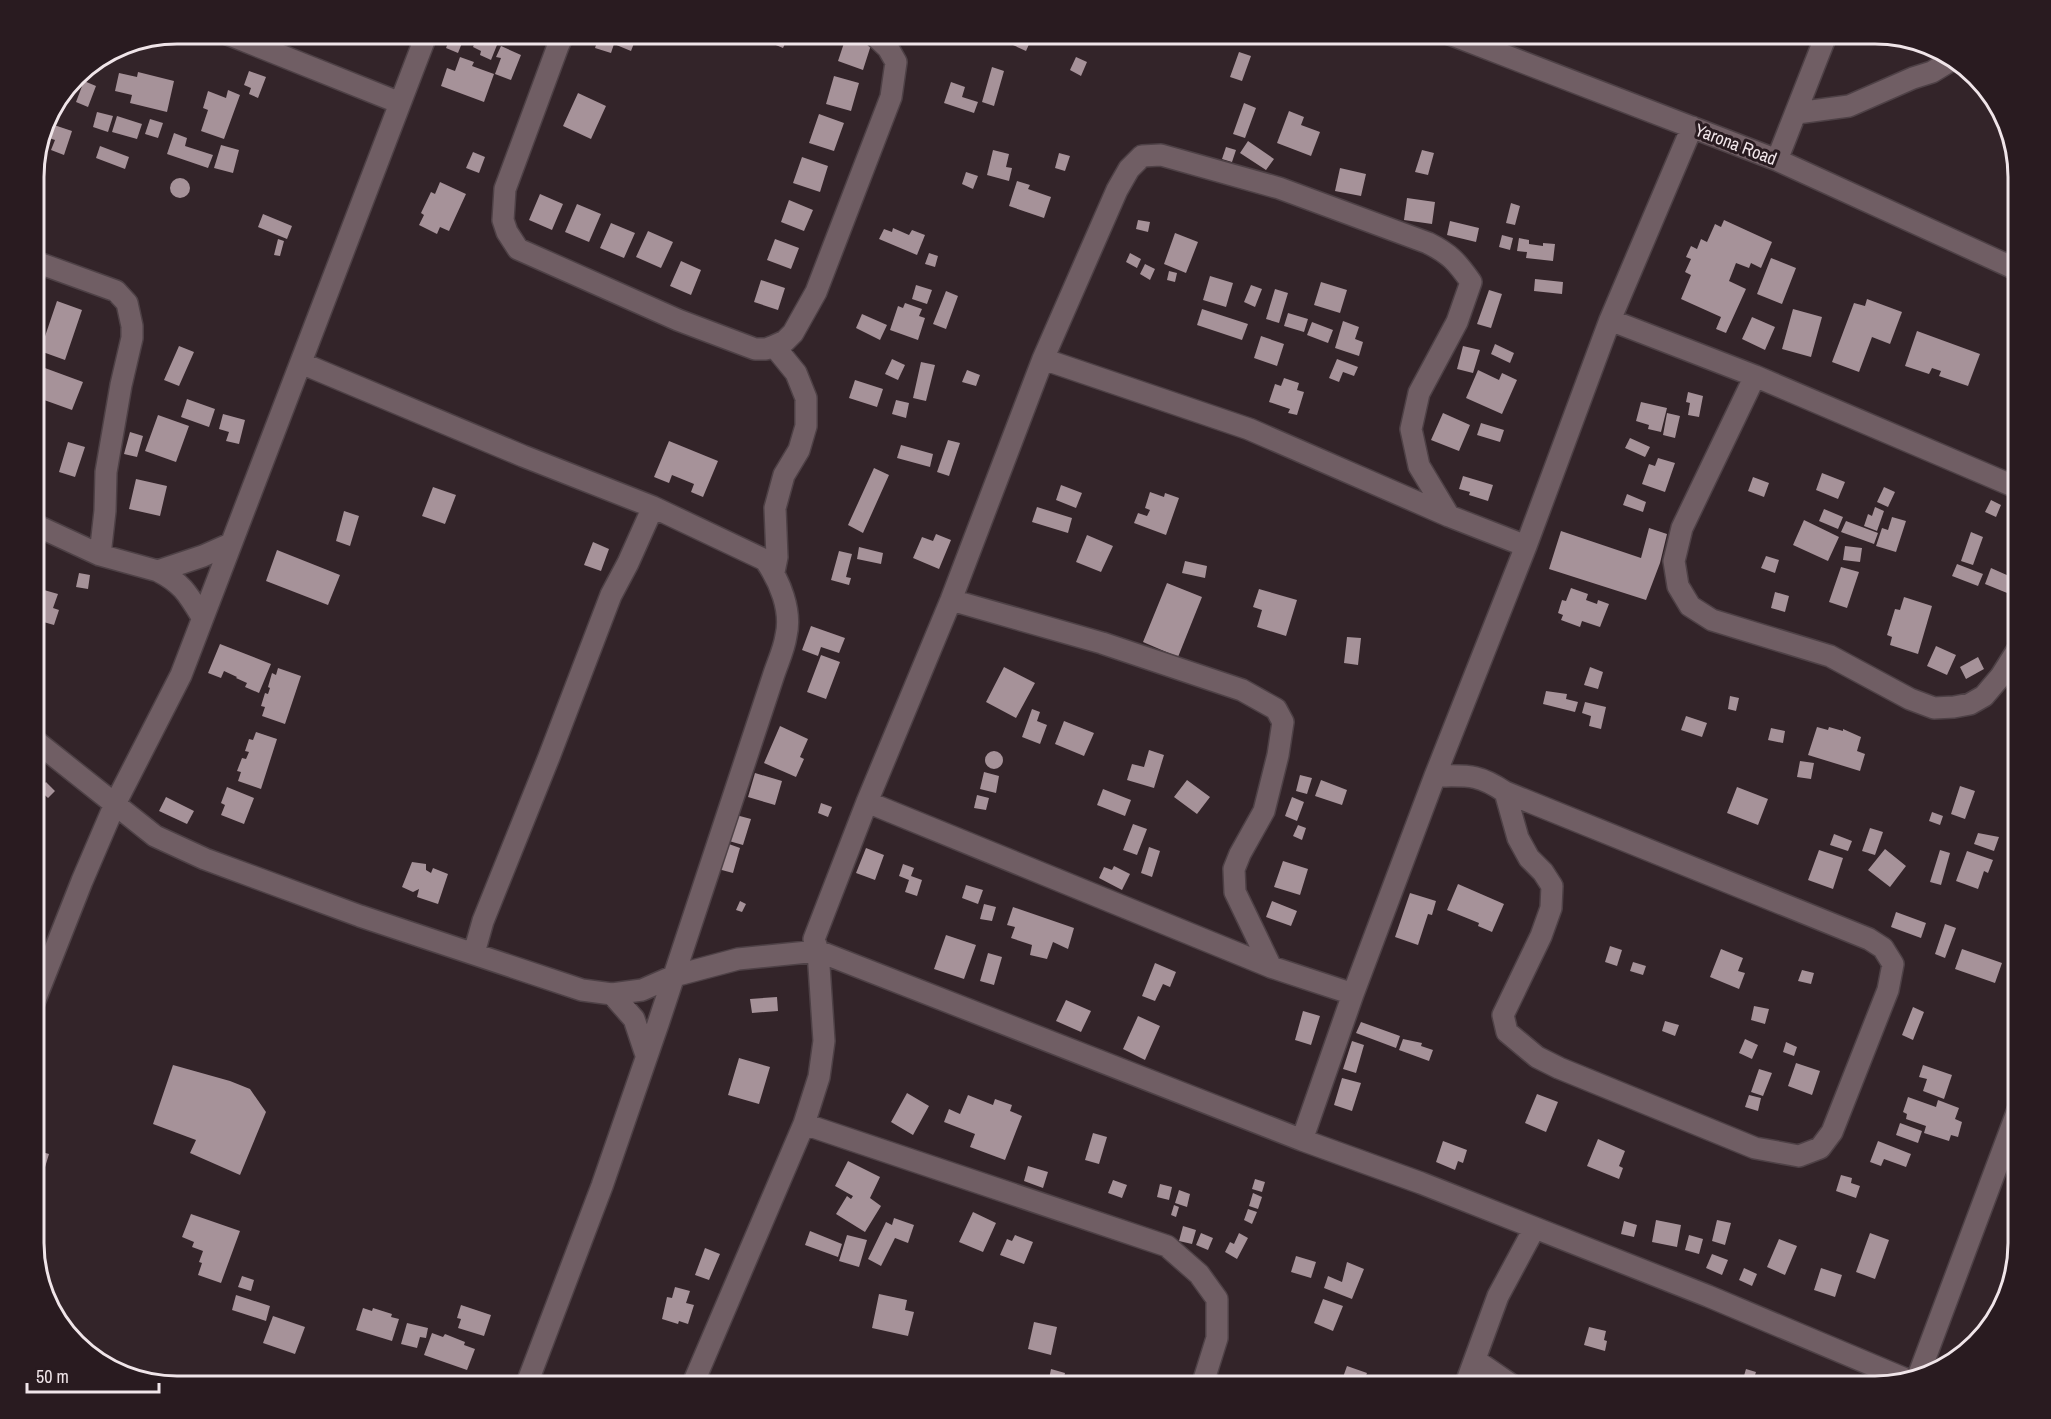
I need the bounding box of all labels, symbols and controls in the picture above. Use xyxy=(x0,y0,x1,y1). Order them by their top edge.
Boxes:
street label: Yarona Road xyxy=(1691,117,1781,171)
scale bar xyxy=(27,1356,159,1394)
text: 50 m xyxy=(36,1364,69,1389)

